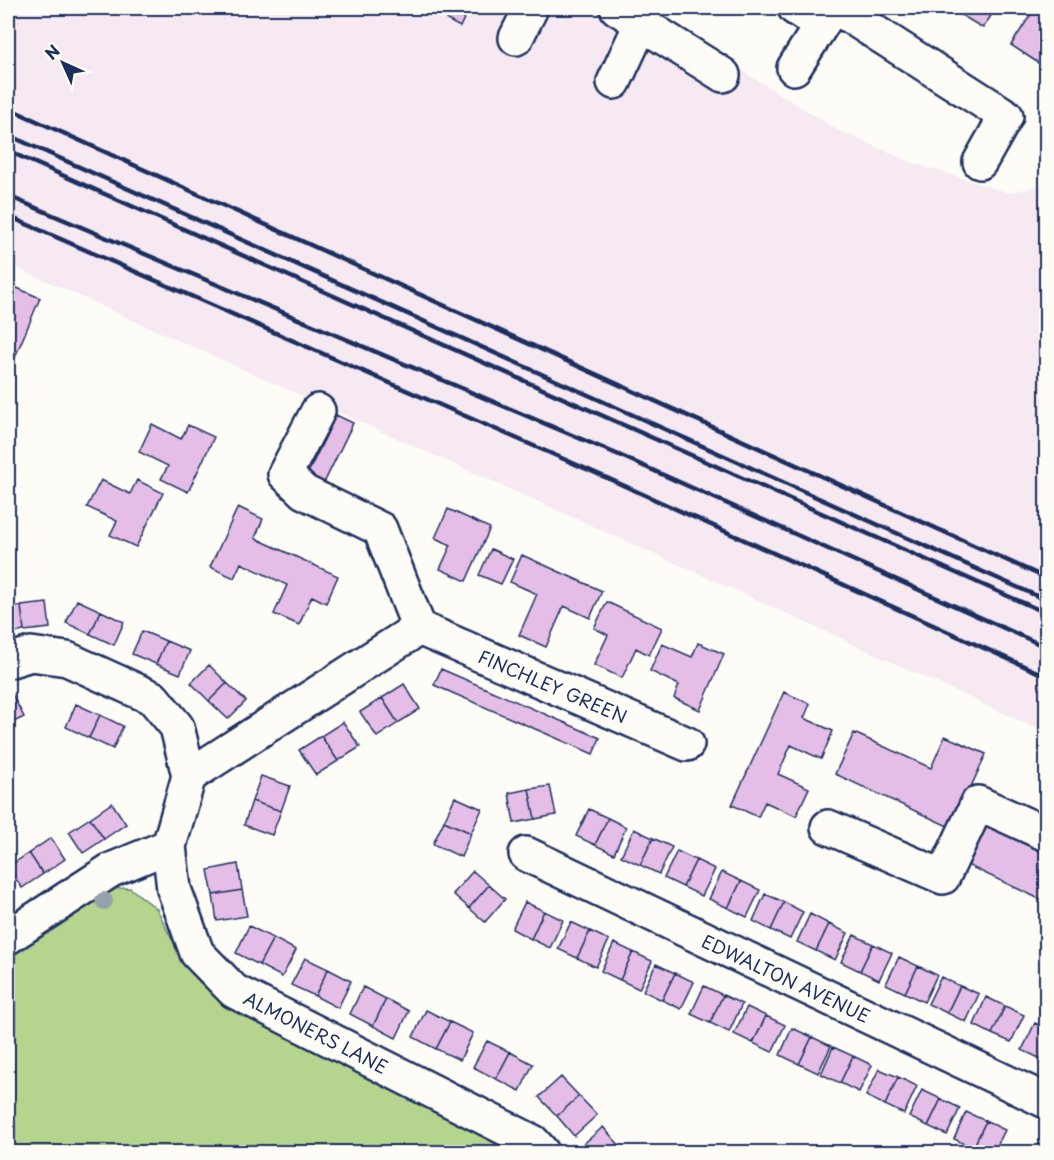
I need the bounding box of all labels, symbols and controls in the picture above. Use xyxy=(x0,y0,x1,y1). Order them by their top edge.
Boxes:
north arrow xyxy=(33,33,93,93)
text: N xyxy=(39,39,65,65)
street label: FINCHLEY GREEN xyxy=(474,642,632,730)
street label: EDWALTON AVENUE xyxy=(697,927,875,1029)
street label: ALMONERS LANE xyxy=(239,984,393,1080)

